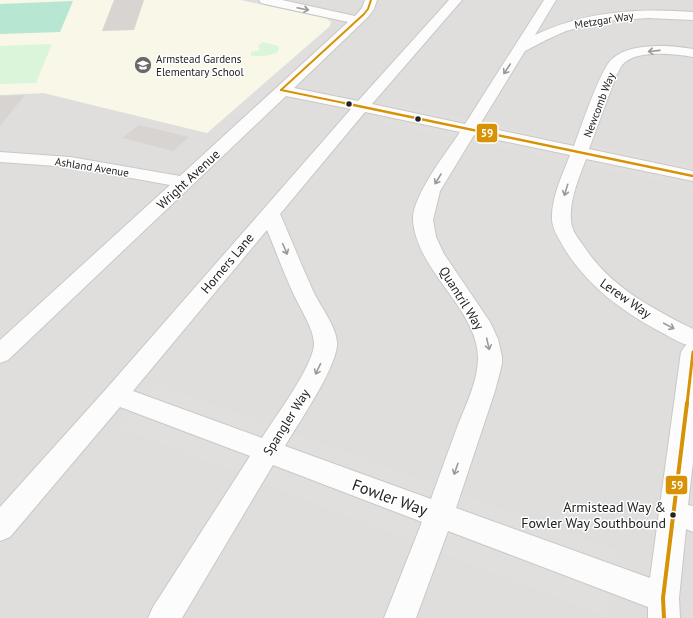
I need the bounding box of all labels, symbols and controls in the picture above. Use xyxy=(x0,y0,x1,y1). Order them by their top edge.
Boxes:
one-way arrow xyxy=(296,5,309,13)
street label: Metzgar Way xyxy=(573,8,635,32)
one-way arrow xyxy=(648,47,661,55)
place label: Armstead Gardens Elementary School xyxy=(156,52,244,79)
school or university icon: Armstead Gardens Elementary School xyxy=(133,55,153,75)
one-way arrow xyxy=(503,63,511,74)
street label: Newcomb Way xyxy=(580,70,618,139)
unlabelled marker xyxy=(344,99,354,109)
unlabelled marker xyxy=(413,114,423,124)
line badge: 59 xyxy=(476,123,498,143)
text: 59 xyxy=(481,126,493,140)
street label: Wright Avenue xyxy=(153,146,224,213)
street label: Ashland Avenue xyxy=(54,154,130,180)
one-way arrow xyxy=(434,173,442,184)
one-way arrow xyxy=(562,183,569,196)
street label: Horners Lane xyxy=(197,230,258,297)
one-way arrow xyxy=(282,242,289,254)
street label: Quantril Way xyxy=(435,263,488,333)
street label: Lerew Way xyxy=(597,275,655,322)
one-way arrow xyxy=(662,323,674,330)
one-way arrow xyxy=(485,338,492,351)
one-way arrow xyxy=(314,362,321,374)
street label: Spangler Way xyxy=(259,386,314,459)
one-way arrow xyxy=(452,462,459,475)
street label: Fowler Way xyxy=(350,474,431,520)
line badge: 59 xyxy=(665,475,688,495)
text: 59 xyxy=(671,478,683,492)
place label: Armistead Way & Fowler Way Southbound xyxy=(521,498,666,532)
marker: Armistead Way & Fowler Way Southbound xyxy=(668,510,678,520)

